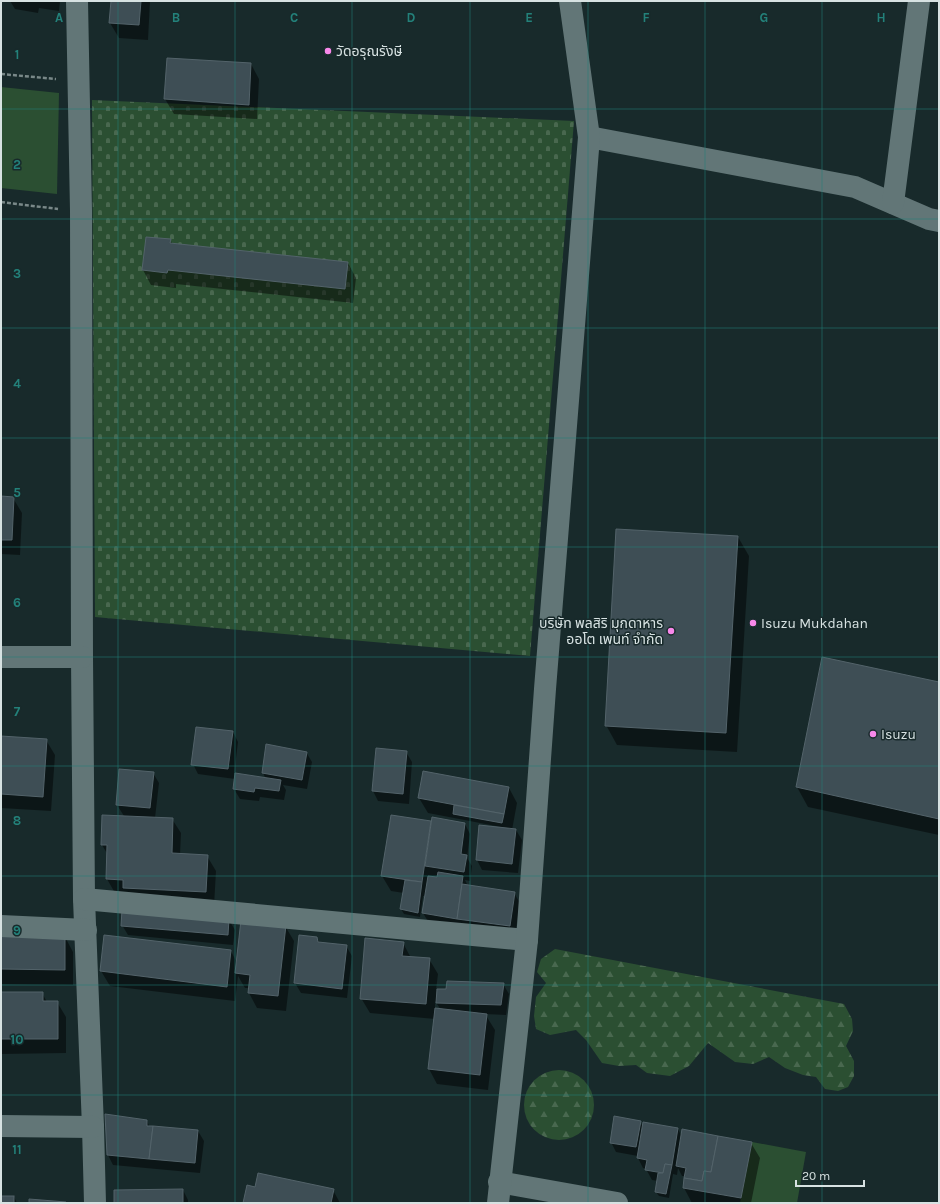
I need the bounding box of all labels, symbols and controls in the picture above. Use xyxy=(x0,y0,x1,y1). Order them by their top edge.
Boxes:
text: A xyxy=(55,10,63,25)
text: B xyxy=(172,10,180,25)
text: C xyxy=(290,10,298,25)
text: D xyxy=(407,10,416,25)
text: E xyxy=(525,10,533,25)
text: F xyxy=(642,10,650,25)
text: G xyxy=(760,10,768,25)
text: H xyxy=(876,10,886,25)
place label: วัดอรุณรังษี xyxy=(336,43,402,60)
marker: วัดอรุณรังษี xyxy=(323,46,333,56)
text: 1 xyxy=(15,47,19,62)
text: 2 xyxy=(13,157,21,172)
text: 3 xyxy=(13,266,21,281)
text: 4 xyxy=(13,376,21,391)
text: 5 xyxy=(13,485,21,500)
text: 6 xyxy=(13,595,21,610)
place label: บริษัท พลสิริ มุกดาหาร ออโต เพนท์ จำกัด xyxy=(539,615,663,648)
place label: Isuzu Mukdahan xyxy=(761,615,868,632)
marker: Isuzu Mukdahan xyxy=(748,618,758,628)
marker: บริษัท พลสิริ มุกดาหาร ออโต เพนท์ จำกัด xyxy=(666,626,676,636)
text: 7 xyxy=(14,704,21,719)
place label: Isuzu xyxy=(881,726,916,743)
marker: Isuzu xyxy=(868,729,878,739)
text: 8 xyxy=(13,813,21,828)
text: 9 xyxy=(13,923,21,938)
text: 10 xyxy=(11,1032,23,1047)
text: 11 xyxy=(12,1142,22,1157)
scale bar xyxy=(796,1162,864,1188)
text: 20 m xyxy=(802,1169,830,1183)

